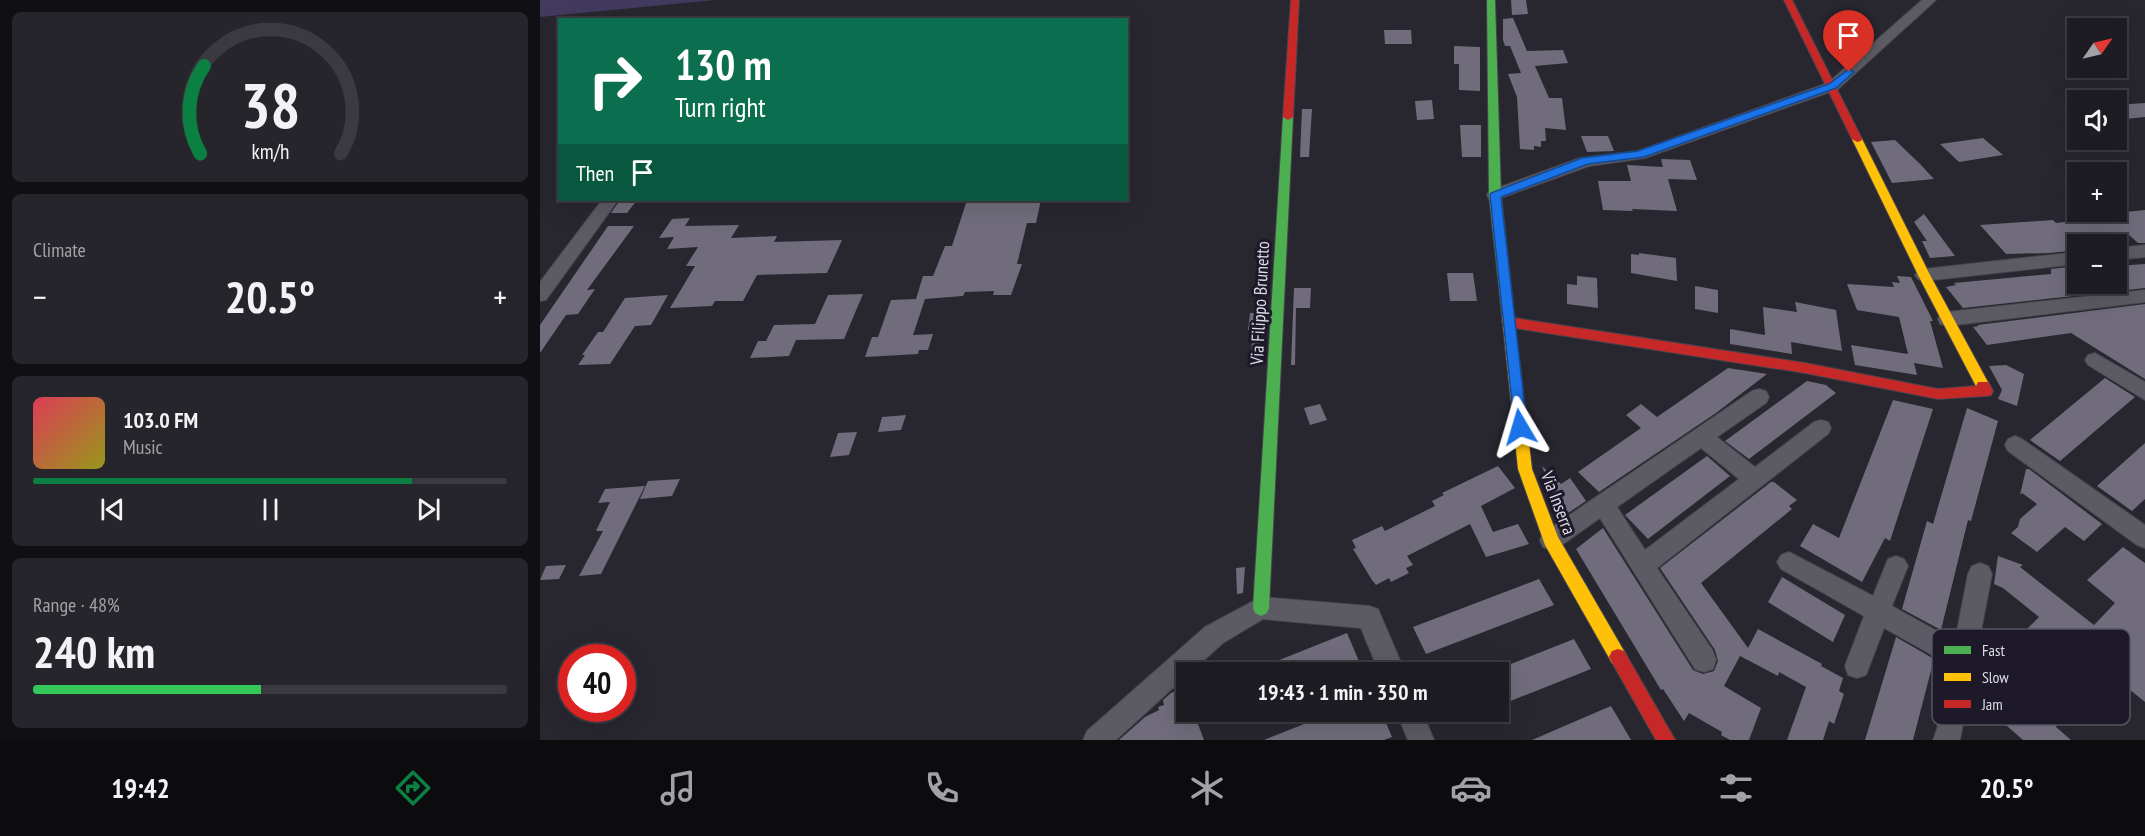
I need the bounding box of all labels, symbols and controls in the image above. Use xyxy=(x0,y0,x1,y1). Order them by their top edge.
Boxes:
pin xyxy=(1823,10,1874,72)
north arrow xyxy=(2067,18,2127,78)
map controls xyxy=(2067,18,2127,294)
icon: arrive xyxy=(1832,19,1865,52)
text: 130 m xyxy=(675,37,772,92)
icon: right xyxy=(576,42,654,120)
text: 38 xyxy=(240,64,300,145)
text: Turn right xyxy=(675,90,766,124)
button: sound xyxy=(2067,90,2127,150)
text: km/h xyxy=(251,137,289,165)
icon: arrive xyxy=(626,156,659,189)
text: Then xyxy=(576,159,614,187)
button: + xyxy=(2067,162,2127,222)
button: − xyxy=(2067,234,2127,294)
text: Climate xyxy=(33,237,86,263)
street label: Via Filippo Brunetto xyxy=(1245,240,1274,367)
text: 20.5° xyxy=(225,267,315,325)
text: − xyxy=(33,275,47,318)
text: + xyxy=(493,275,507,318)
position arrow xyxy=(1488,395,1552,459)
text: 103.0 FM xyxy=(123,406,198,434)
text: Music xyxy=(123,434,163,460)
street label: Via Inserra xyxy=(1536,467,1581,538)
icon: previous xyxy=(96,493,129,526)
icon: pause xyxy=(254,493,287,526)
icon: next xyxy=(412,493,445,526)
text: Range · 48% xyxy=(33,592,120,618)
text: 240 km xyxy=(33,622,155,680)
legend xyxy=(1932,629,2130,725)
text: Fast xyxy=(1982,640,2005,660)
speed limit sign: 40 xyxy=(558,644,636,722)
text: Slow xyxy=(1982,667,2009,687)
text: 19:43 · 1 min · 350 m xyxy=(1257,678,1428,706)
text: Jam xyxy=(1981,694,2003,714)
icon: directions xyxy=(392,767,434,809)
icon: music xyxy=(657,767,699,809)
icon: phone xyxy=(921,767,963,809)
icon: climate xyxy=(1186,767,1228,809)
icon: car xyxy=(1450,767,1492,809)
icon: filters xyxy=(1715,767,1757,809)
text: 19:42 xyxy=(111,771,170,805)
text: 20.5° xyxy=(1979,771,2034,805)

